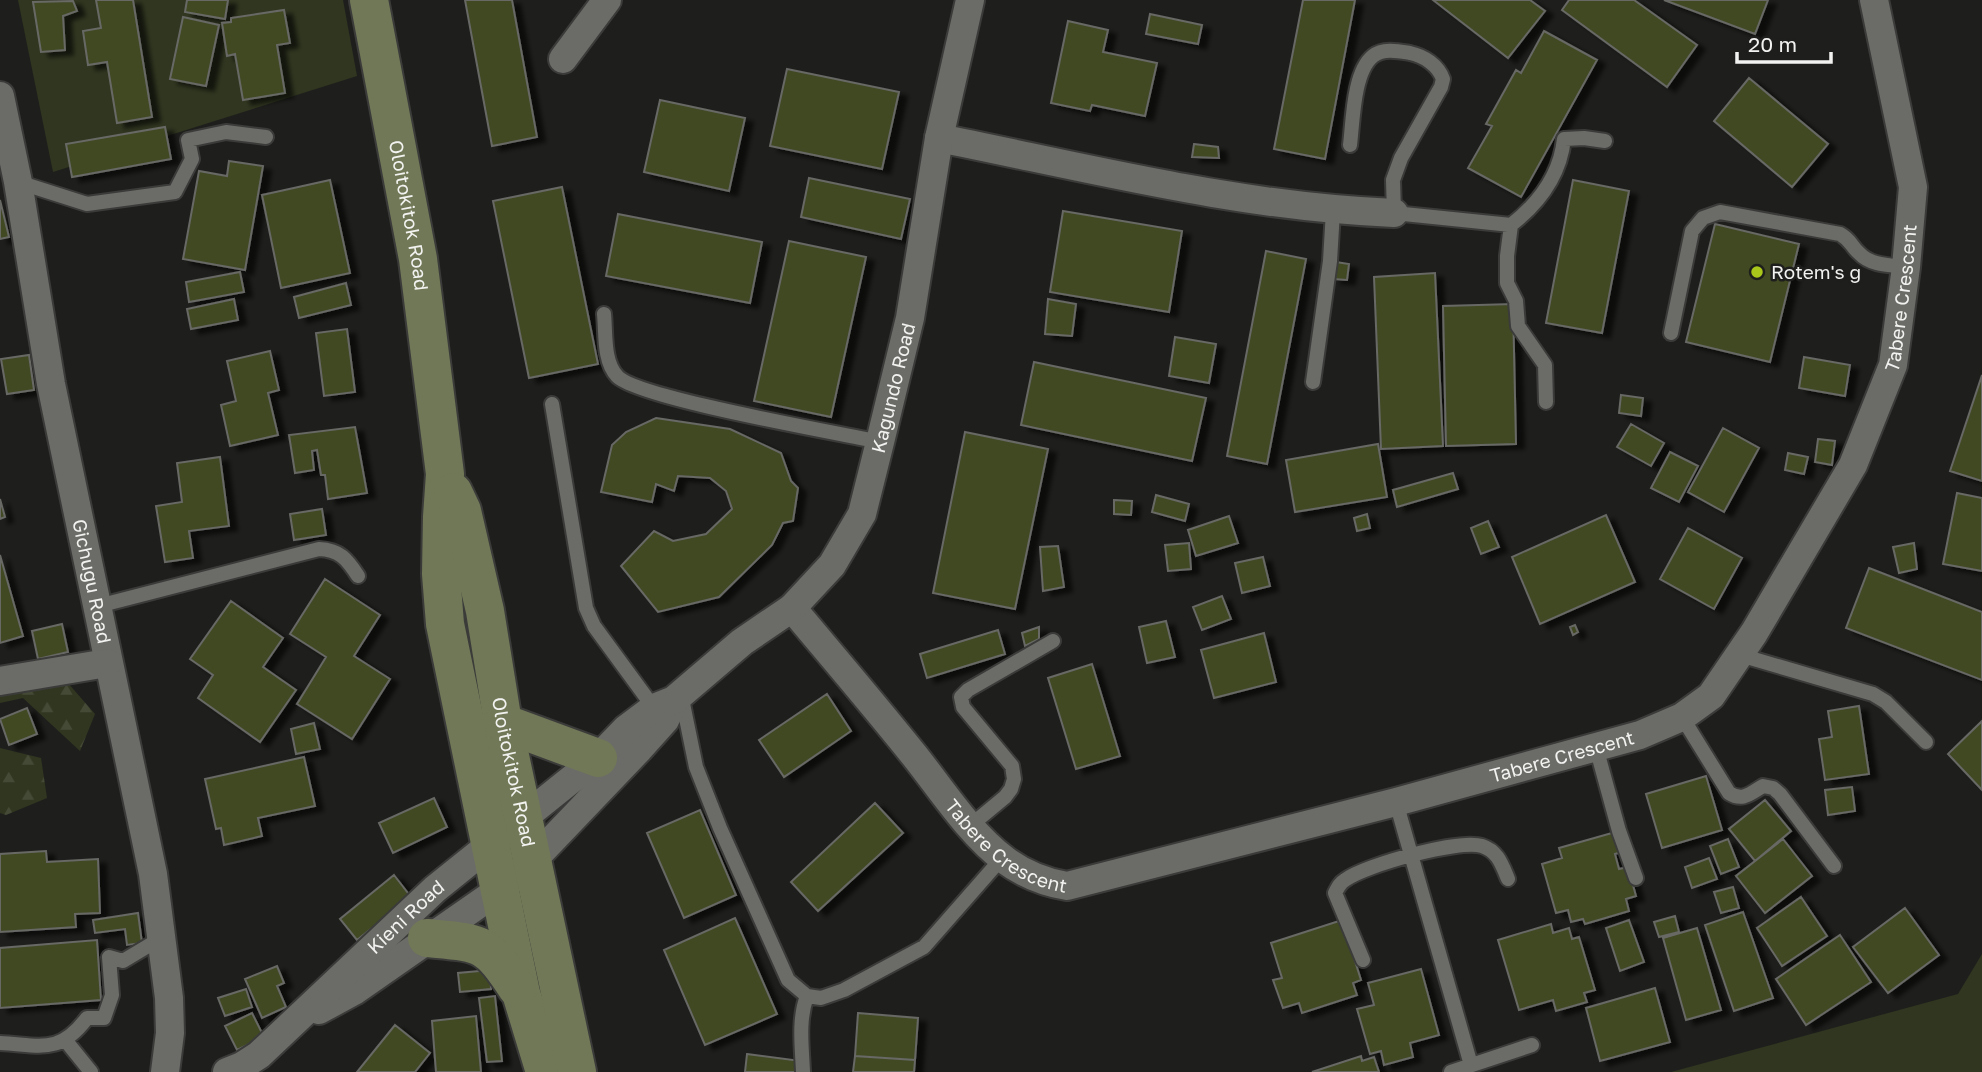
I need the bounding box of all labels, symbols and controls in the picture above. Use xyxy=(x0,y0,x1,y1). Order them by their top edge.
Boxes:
scale bar xyxy=(1737,21,1832,65)
text: 20 m xyxy=(1748,31,1797,57)
street label: Oloitokitok Road xyxy=(385,138,434,292)
street label: Tabere Crescent xyxy=(1879,223,1921,375)
place label: Rotem's g xyxy=(1771,260,1861,283)
marker: Rotem's g xyxy=(1749,264,1765,280)
street label: Kagundo Road xyxy=(866,320,919,455)
street label: Gichugu Road xyxy=(68,517,117,645)
street label: Oloitokitok Road xyxy=(488,695,541,849)
street label: Tabere Crescent xyxy=(1487,725,1636,787)
street label: Tabere Crescent xyxy=(941,794,1069,897)
street label: Kieni Road xyxy=(362,874,448,958)

